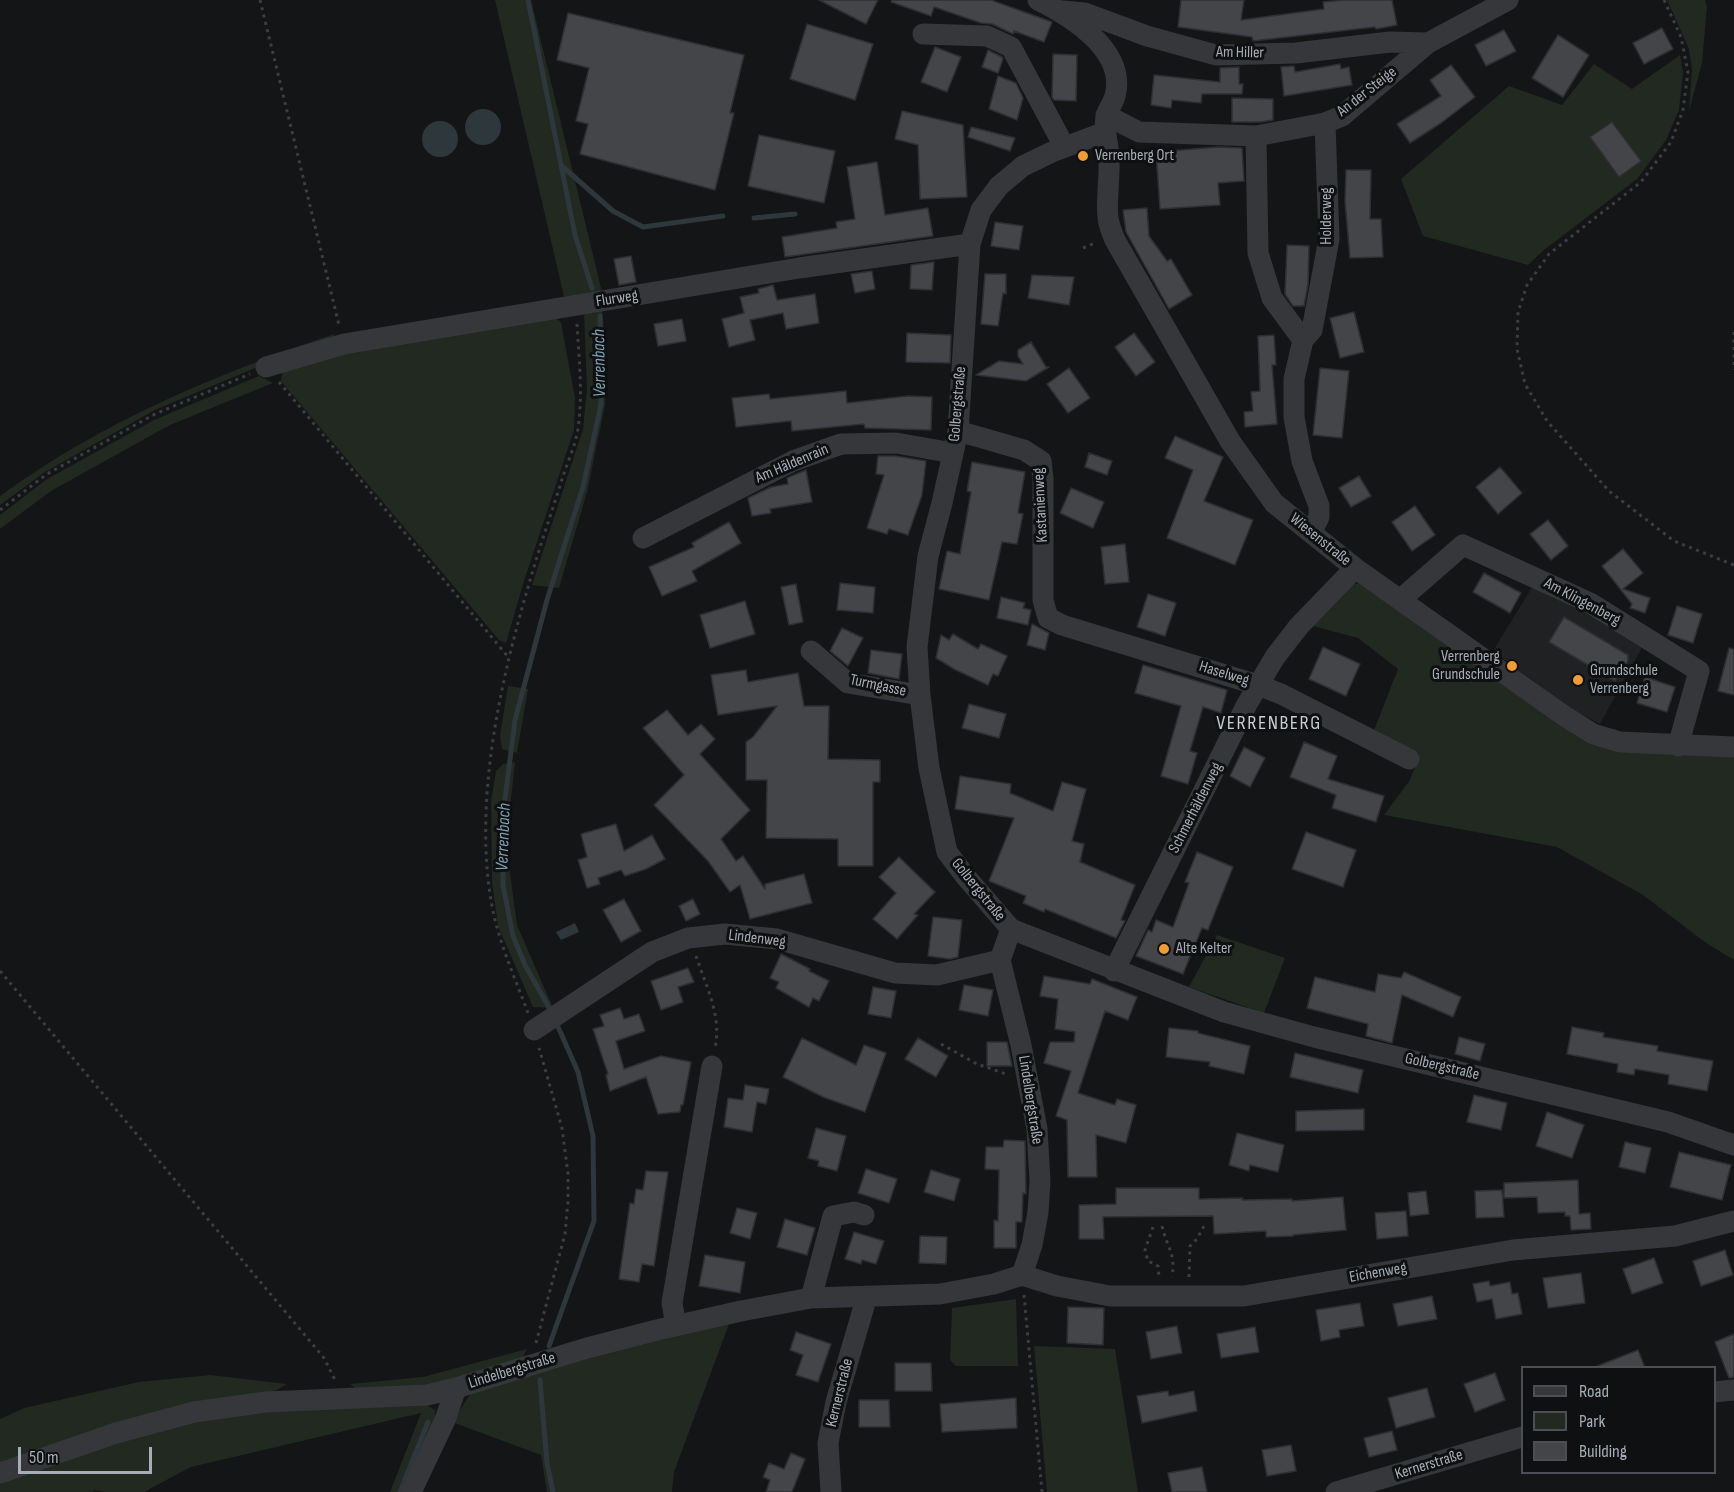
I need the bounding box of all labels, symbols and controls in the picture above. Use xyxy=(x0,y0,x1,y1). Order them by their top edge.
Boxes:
street label: Am Hiller xyxy=(1216,43,1264,63)
street label: An der Steige xyxy=(1333,63,1401,121)
place label: Verrenberg Ort xyxy=(1095,146,1174,166)
marker: Verrenberg Ort xyxy=(1076,149,1090,163)
street label: Holderweg xyxy=(1317,187,1337,245)
street label: Flurweg xyxy=(595,286,639,312)
water label: Verrenbach xyxy=(589,329,611,397)
street label: Golbergstraße xyxy=(945,366,971,442)
street label: Am Häldenrain xyxy=(753,440,831,488)
street label: Kastanienweg xyxy=(1029,467,1053,543)
street label: Wiesenstraße xyxy=(1286,510,1354,570)
street label: Am Klingenberg xyxy=(1541,574,1623,630)
place label: Verrenberg Grundschule xyxy=(1432,647,1500,685)
street label: Haselweg xyxy=(1197,657,1251,691)
marker: Verrenberg Grundschule xyxy=(1505,659,1519,673)
place label: Grundschule Verrenberg xyxy=(1590,661,1658,699)
street label: Turmgasse xyxy=(848,671,908,701)
marker: Grundschule Verrenberg xyxy=(1571,673,1585,687)
district label: VERRENBERG xyxy=(1216,712,1322,736)
street label: Schmerhäldenweg xyxy=(1165,760,1227,856)
water label: Verrenbach xyxy=(492,803,516,871)
street label: Golbergstraße xyxy=(947,855,1009,925)
street label: Lindenweg xyxy=(727,926,787,952)
place label: Alte Kelter xyxy=(1176,939,1232,959)
marker: Alte Kelter xyxy=(1157,942,1171,956)
street label: Golbergstraße xyxy=(1403,1049,1481,1085)
street label: Lindelbergstraße xyxy=(1014,1054,1046,1146)
street label: Eichenweg xyxy=(1348,1259,1408,1287)
street label: Lindelbergstraße xyxy=(466,1349,558,1393)
street label: Kernerstraße xyxy=(822,1357,858,1429)
legend xyxy=(1521,1366,1716,1474)
text: Road xyxy=(1579,1381,1609,1402)
text: Park xyxy=(1579,1411,1605,1432)
scale bar xyxy=(21,1435,154,1473)
text: Building xyxy=(1579,1441,1627,1462)
street label: Kernerstraße xyxy=(1393,1446,1465,1484)
text: 50 m xyxy=(29,1447,59,1468)

